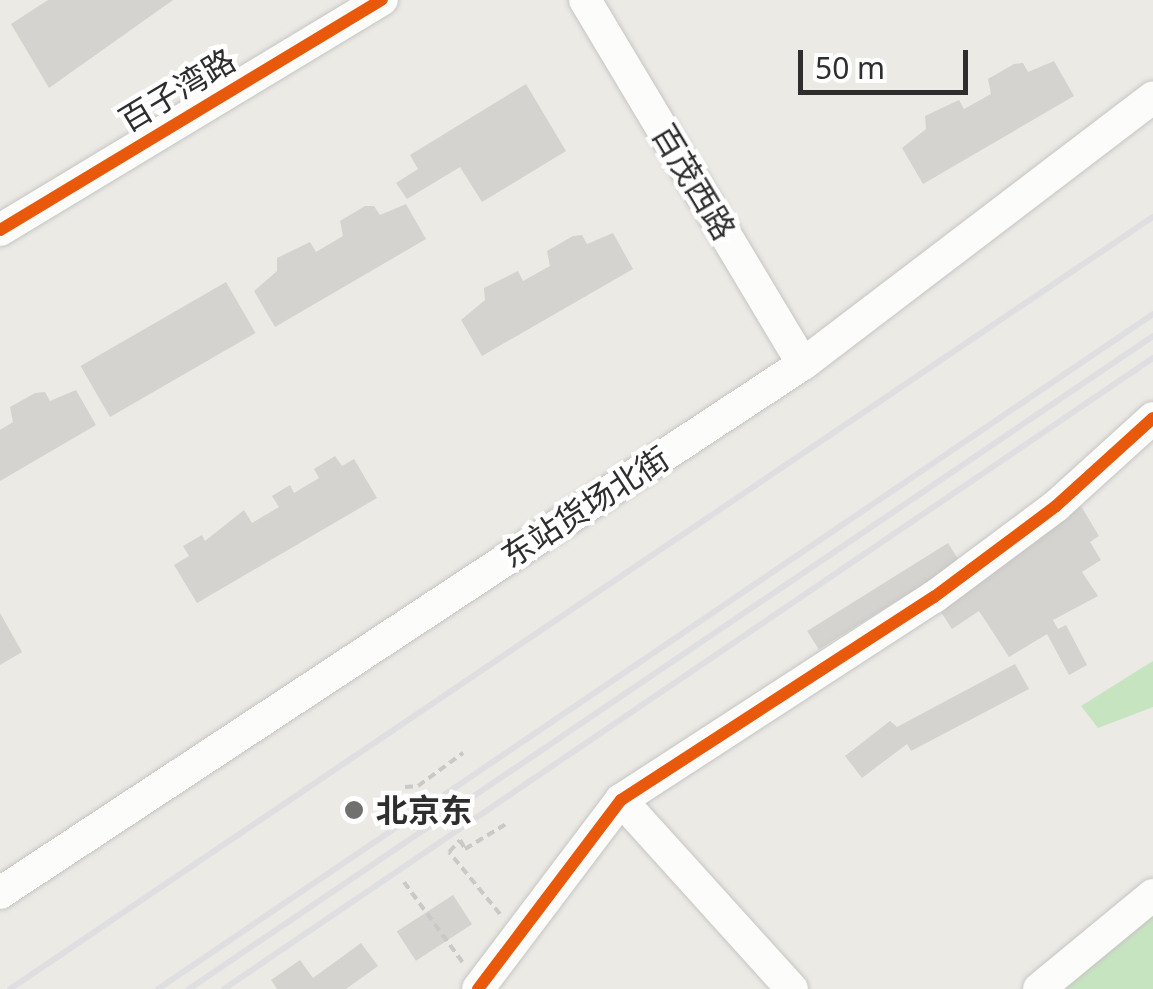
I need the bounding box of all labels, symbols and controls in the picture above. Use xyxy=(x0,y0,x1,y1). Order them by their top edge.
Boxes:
scale bar xyxy=(803,30,973,92)
street label: 百子湾路 xyxy=(112,41,242,139)
text: 50 m xyxy=(815,47,885,88)
street label: 百茂西路 xyxy=(645,117,743,247)
street label: 东站货场北街 xyxy=(494,439,676,575)
place label: 北京东 xyxy=(376,791,472,829)
marker: 北京东 xyxy=(341,797,367,823)

